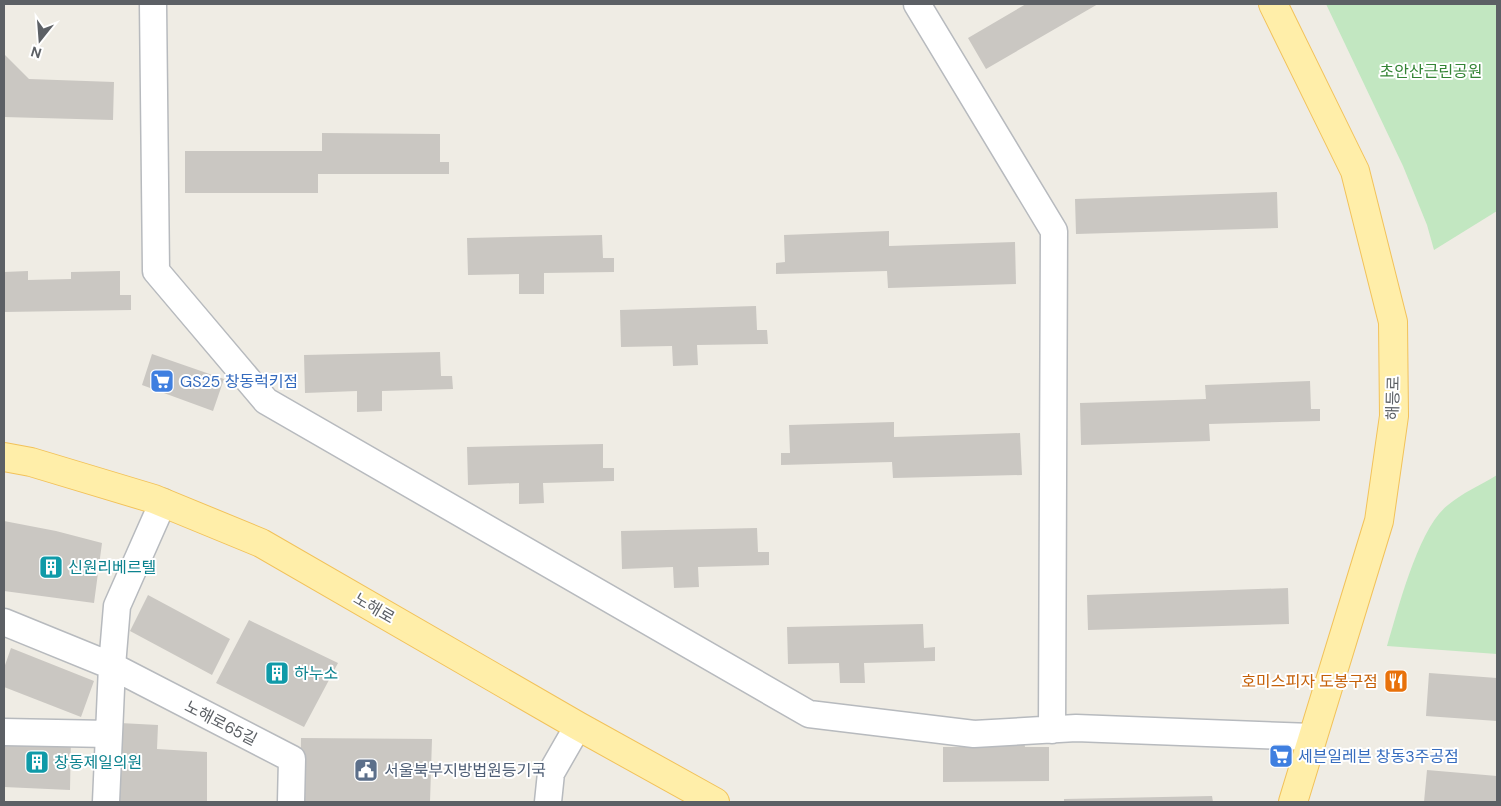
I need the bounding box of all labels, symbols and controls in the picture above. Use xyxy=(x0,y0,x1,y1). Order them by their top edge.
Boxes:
north arrow xyxy=(15,15,65,65)
text: N xyxy=(29,42,44,63)
park label: 초안산근린공원 xyxy=(1379,61,1483,82)
supermarket icon: GS25 창동럭키점 xyxy=(149,368,175,394)
place label: GS25 창동럭키점 xyxy=(180,371,298,392)
street label: 해등로 xyxy=(1382,375,1404,420)
building icon: 신원리베르텔 xyxy=(38,554,64,580)
place label: 신원리베르텔 xyxy=(68,557,156,578)
street label: 노해로 xyxy=(350,588,399,628)
building icon: 하누소 xyxy=(264,660,290,686)
place label: 하누소 xyxy=(294,663,338,684)
restaurant icon: 호미스피자 도봉구점 xyxy=(1383,668,1409,694)
place label: 호미스피자 도봉구점 xyxy=(1241,671,1378,692)
street label: 노해로65길 xyxy=(181,696,261,750)
supermarket icon: 세븐일레븐 창동3주공점 xyxy=(1268,743,1294,769)
place label: 세븐일레븐 창동3주공점 xyxy=(1298,746,1459,767)
building icon: 창동제일의원 xyxy=(24,749,50,775)
place label: 창동제일의원 xyxy=(54,752,142,773)
public building icon: 서울북부지방법원등기국 xyxy=(353,757,379,783)
place label: 서울북부지방법원등기국 xyxy=(384,760,546,781)

